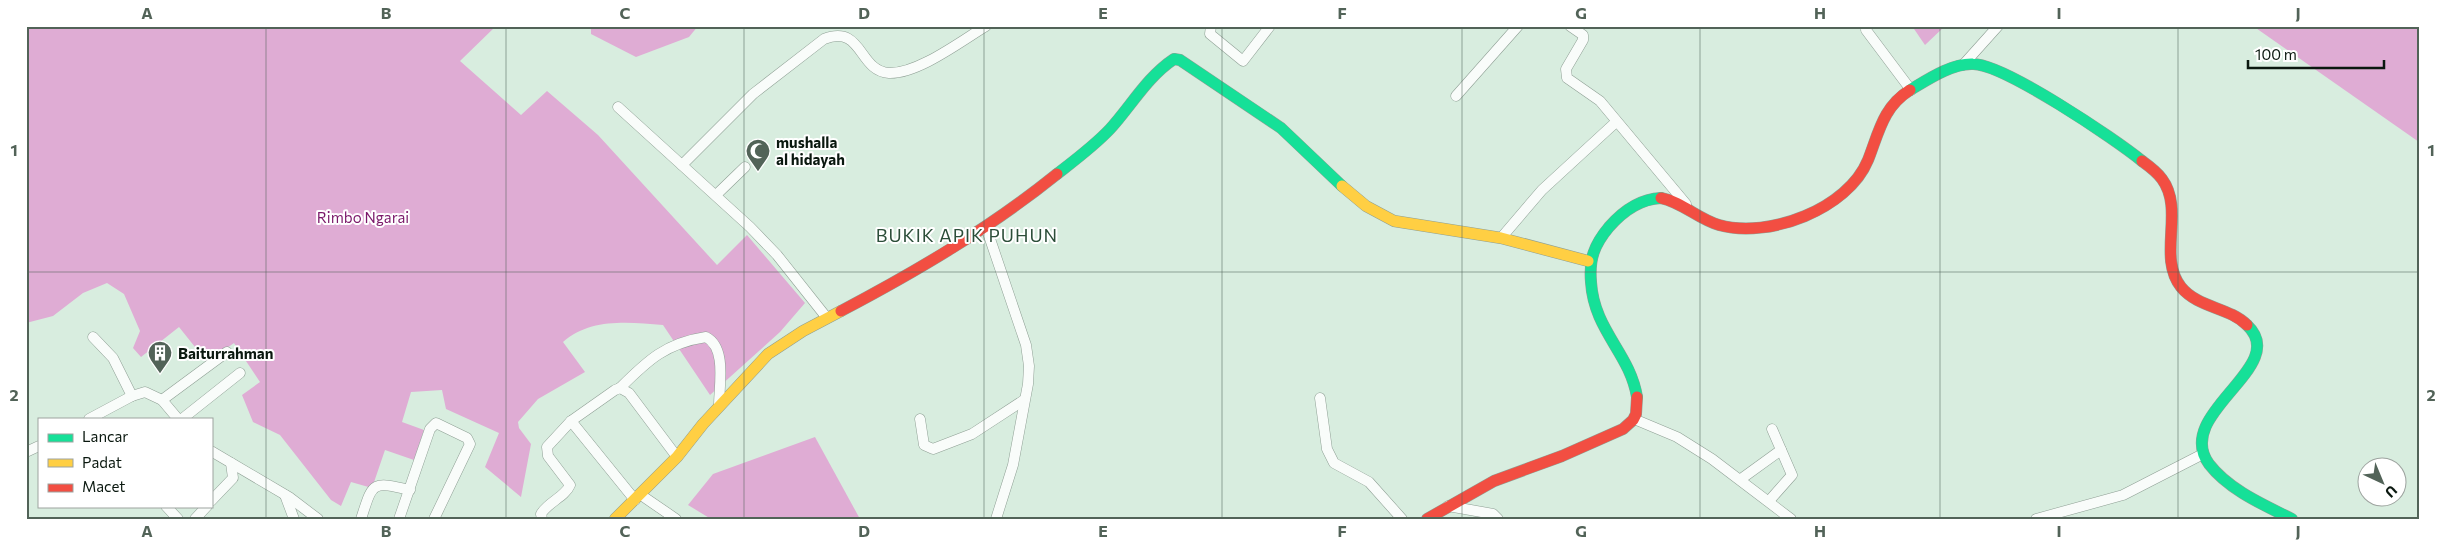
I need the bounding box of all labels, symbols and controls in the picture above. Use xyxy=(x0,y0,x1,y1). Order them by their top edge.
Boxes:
text: A xyxy=(141,3,153,22)
text: B xyxy=(381,3,392,22)
text: C xyxy=(620,3,631,22)
text: D xyxy=(858,3,870,22)
text: E xyxy=(1098,3,1108,22)
text: F xyxy=(1337,3,1347,22)
text: G xyxy=(1575,3,1587,22)
text: H xyxy=(1814,3,1826,22)
text: I xyxy=(2056,3,2062,22)
text: J xyxy=(2295,3,2301,22)
scale bar xyxy=(2248,38,2384,70)
text: 100 m xyxy=(2255,45,2297,63)
place label: mushalla al hidayah xyxy=(776,133,845,168)
mosque icon: mushalla al hidayah xyxy=(745,138,771,172)
text: 1 xyxy=(10,140,18,159)
text: 1 xyxy=(2427,140,2435,159)
park label: Rimbo Ngarai xyxy=(317,208,409,226)
district label: BUKIK APIK PUHUN xyxy=(876,224,1058,246)
building icon: Baiturrahman xyxy=(147,340,173,374)
place label: Baiturrahman xyxy=(178,344,273,362)
text: 2 xyxy=(9,385,19,404)
text: 2 xyxy=(2426,385,2436,404)
legend xyxy=(38,418,212,508)
text: Lancar xyxy=(82,427,128,445)
text: Padat xyxy=(82,453,122,471)
north arrow xyxy=(2358,458,2408,508)
text: Macet xyxy=(82,477,125,495)
text: U xyxy=(2382,482,2401,501)
text: A xyxy=(141,521,153,540)
text: B xyxy=(381,521,392,540)
text: C xyxy=(620,521,631,540)
text: D xyxy=(858,521,870,540)
text: E xyxy=(1098,521,1108,540)
text: F xyxy=(1337,521,1347,540)
text: G xyxy=(1575,521,1587,540)
text: H xyxy=(1814,521,1826,540)
text: I xyxy=(2056,521,2062,540)
text: J xyxy=(2295,521,2301,540)

